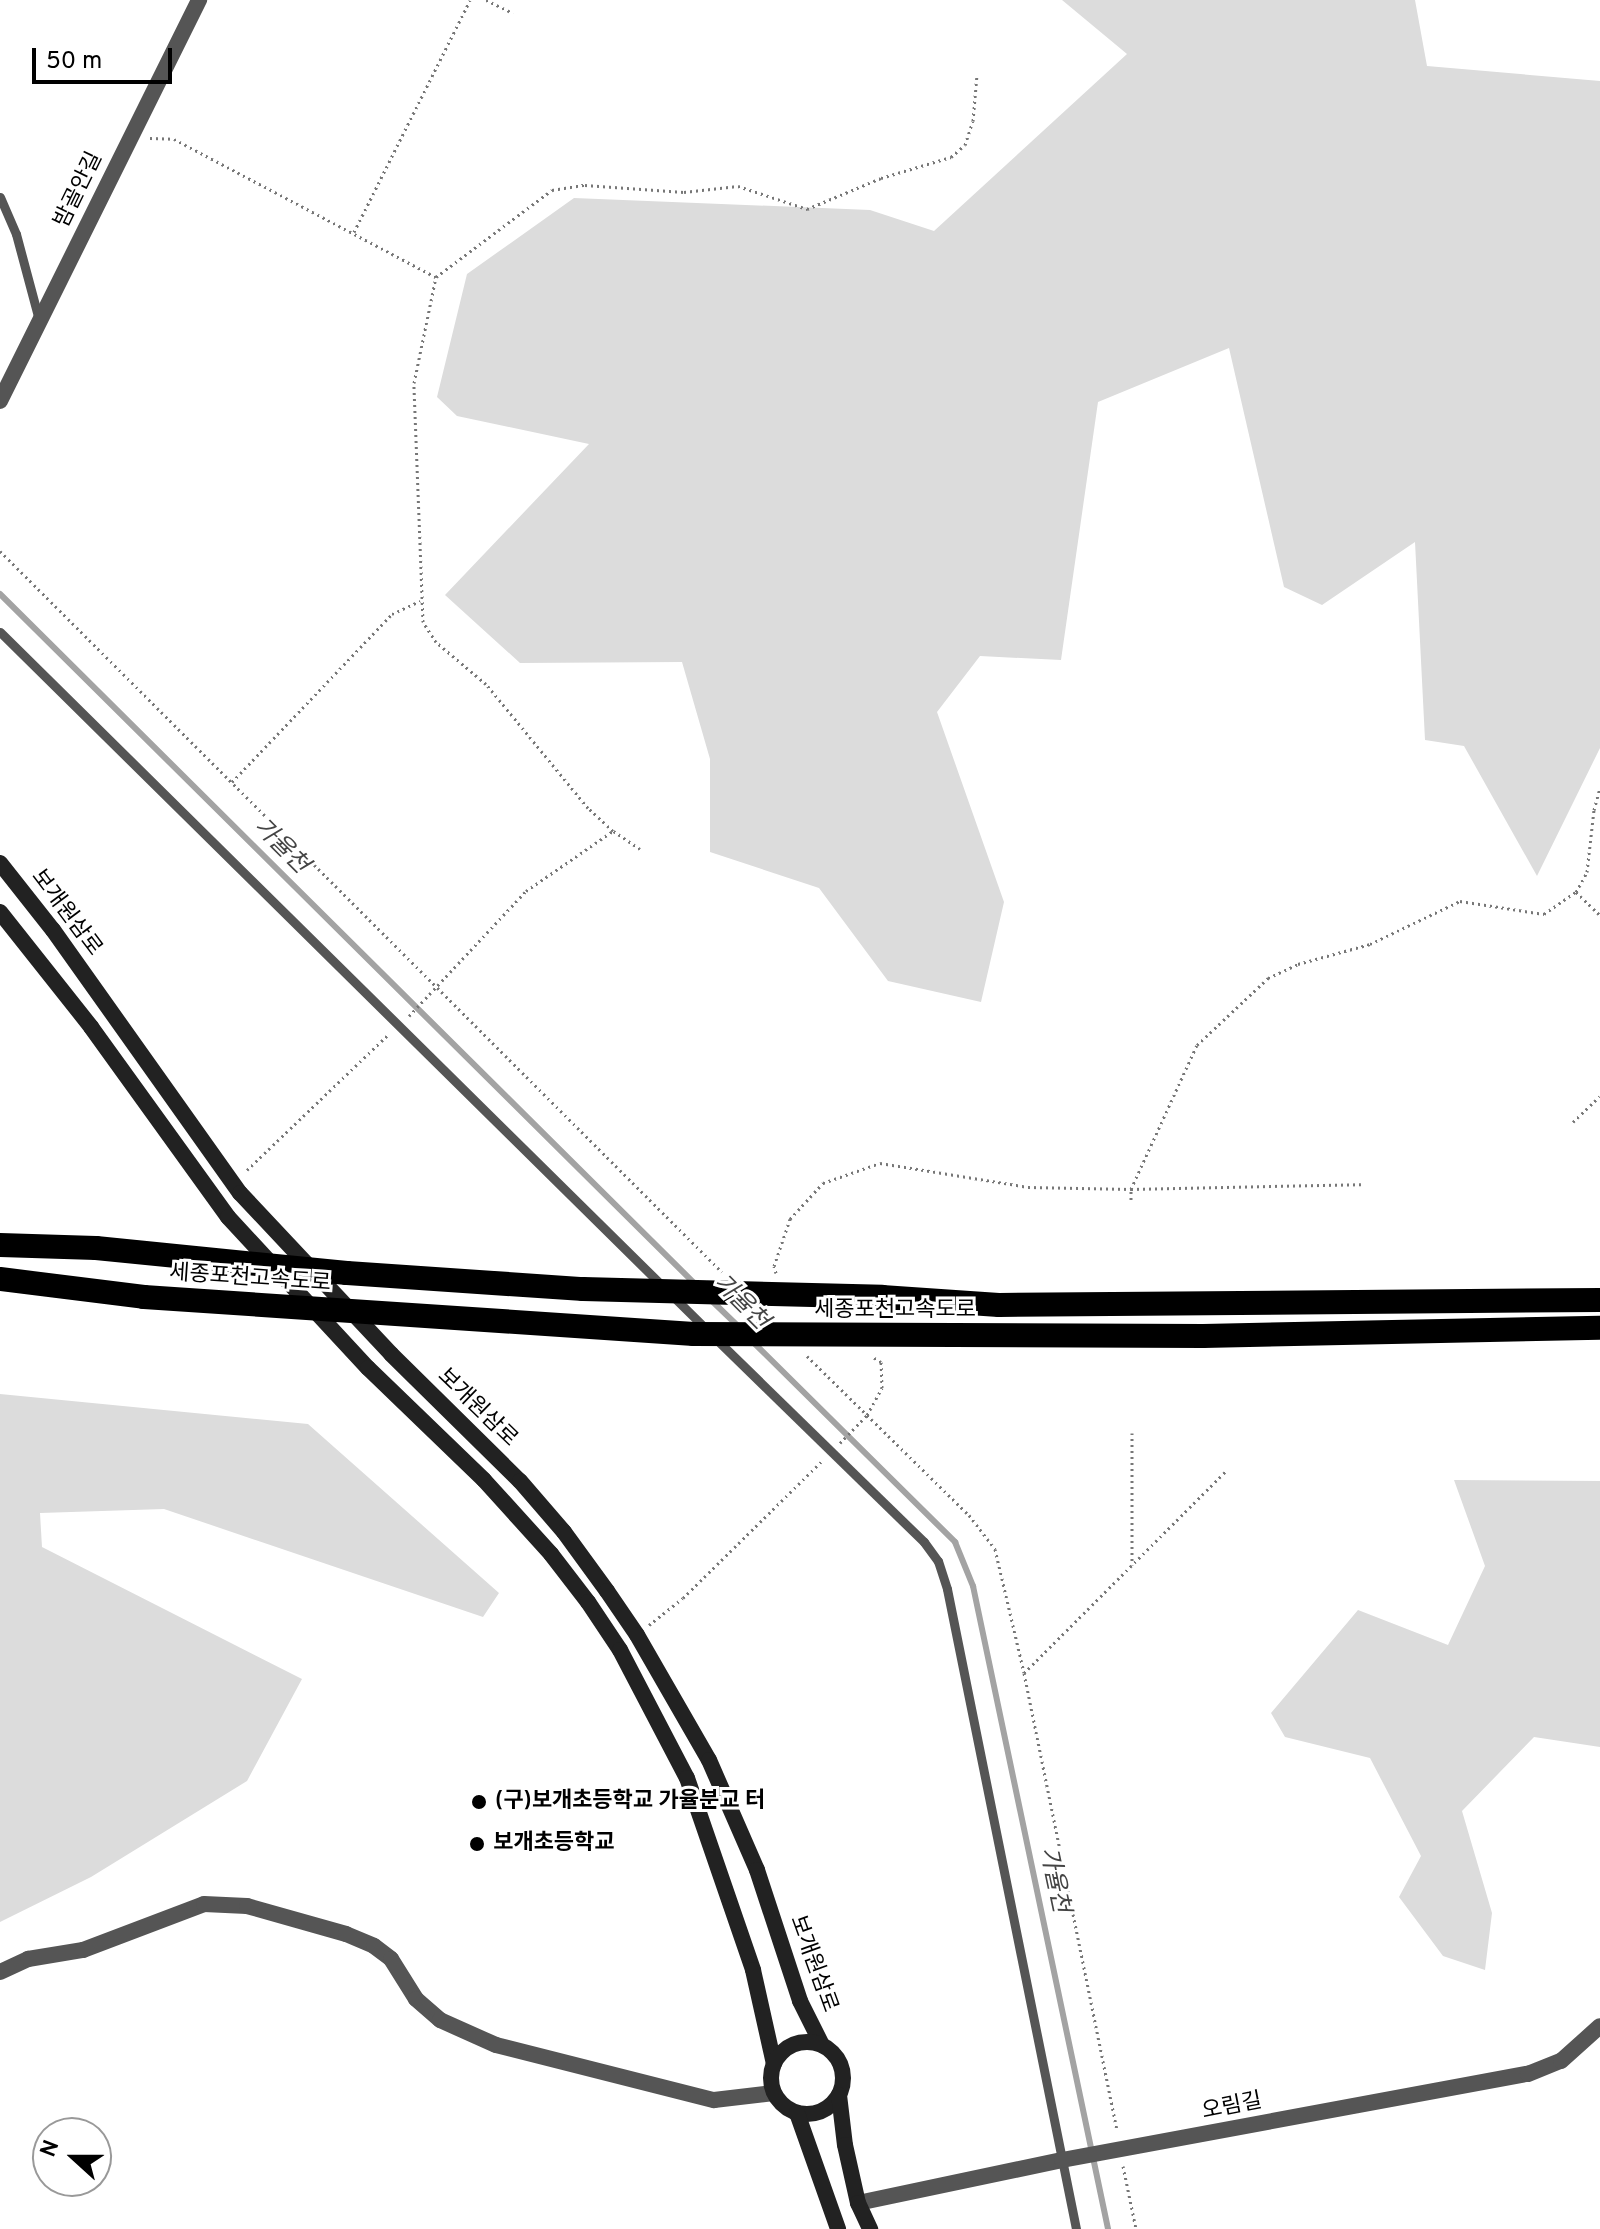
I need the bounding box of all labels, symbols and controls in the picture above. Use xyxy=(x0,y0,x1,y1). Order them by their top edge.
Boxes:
scale bar xyxy=(36,32,176,82)
text: 50 m xyxy=(46,47,102,77)
street label: 밤골안길 xyxy=(49,148,109,232)
water label: 가율천 xyxy=(246,813,314,881)
street label: 보개원삼로 xyxy=(25,865,107,961)
street label: 세종포천고속도로 xyxy=(168,1260,332,1298)
water label: 가율천 xyxy=(706,1269,774,1337)
street label: 세종포천고속도로 xyxy=(814,1298,976,1324)
street label: 보개원삼로 xyxy=(431,1363,523,1453)
place label: (구)보개초등학교 가율분교 터 xyxy=(495,1789,765,1815)
marker: (구)보개초등학교 가율분교 터 xyxy=(470,1793,488,1811)
place label: 보개초등학교 xyxy=(493,1831,614,1857)
marker: 보개초등학교 xyxy=(468,1835,486,1853)
water label: 가율천 xyxy=(1032,1845,1074,1915)
street label: 보개원삼로 xyxy=(783,1912,843,2016)
street label: 오림길 xyxy=(1200,2088,1264,2126)
north arrow xyxy=(32,2117,112,2197)
text: N xyxy=(36,2137,66,2161)

